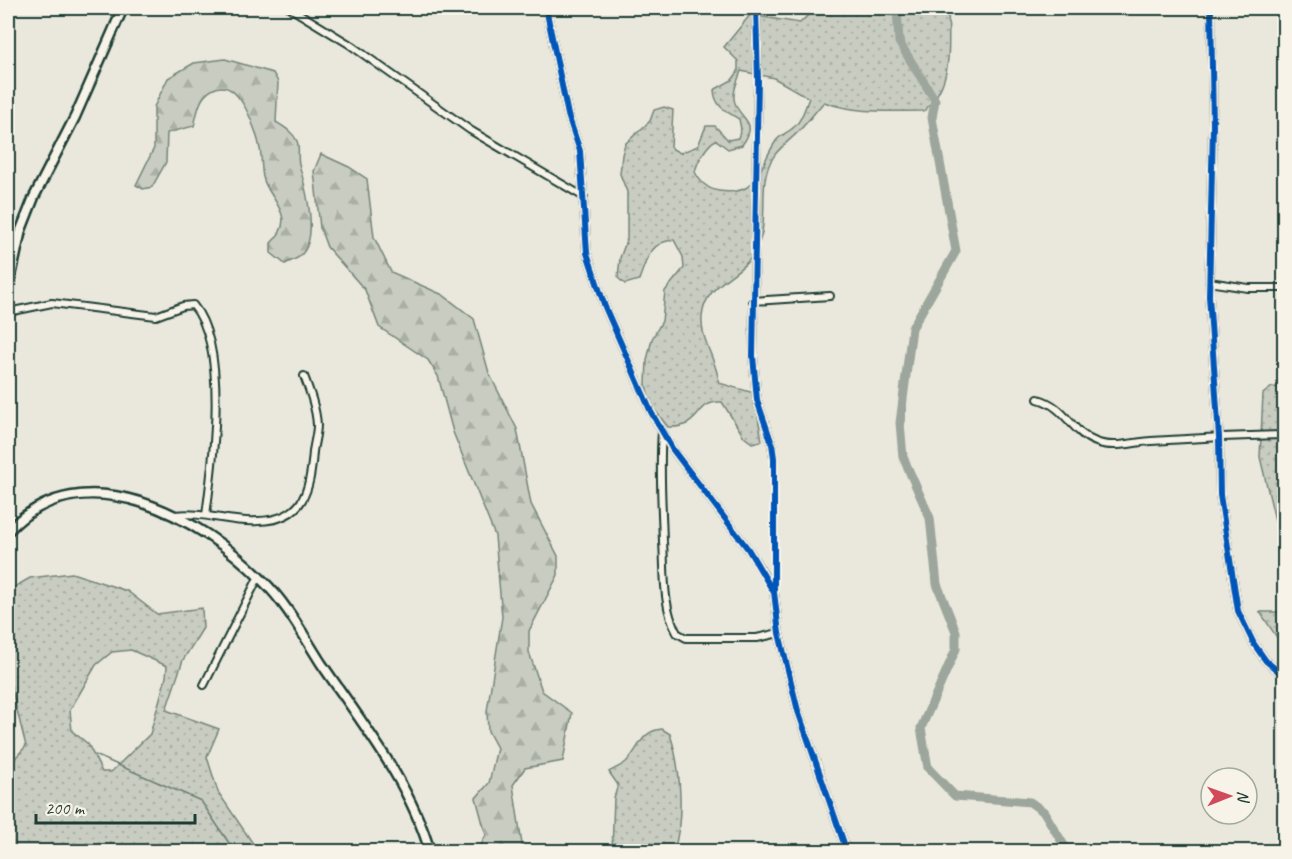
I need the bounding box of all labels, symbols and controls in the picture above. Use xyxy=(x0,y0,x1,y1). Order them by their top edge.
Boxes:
north arrow xyxy=(1199,766,1259,826)
scale bar xyxy=(36,787,195,825)
text: N xyxy=(1233,791,1253,804)
text: 200 m xyxy=(45,797,86,819)

